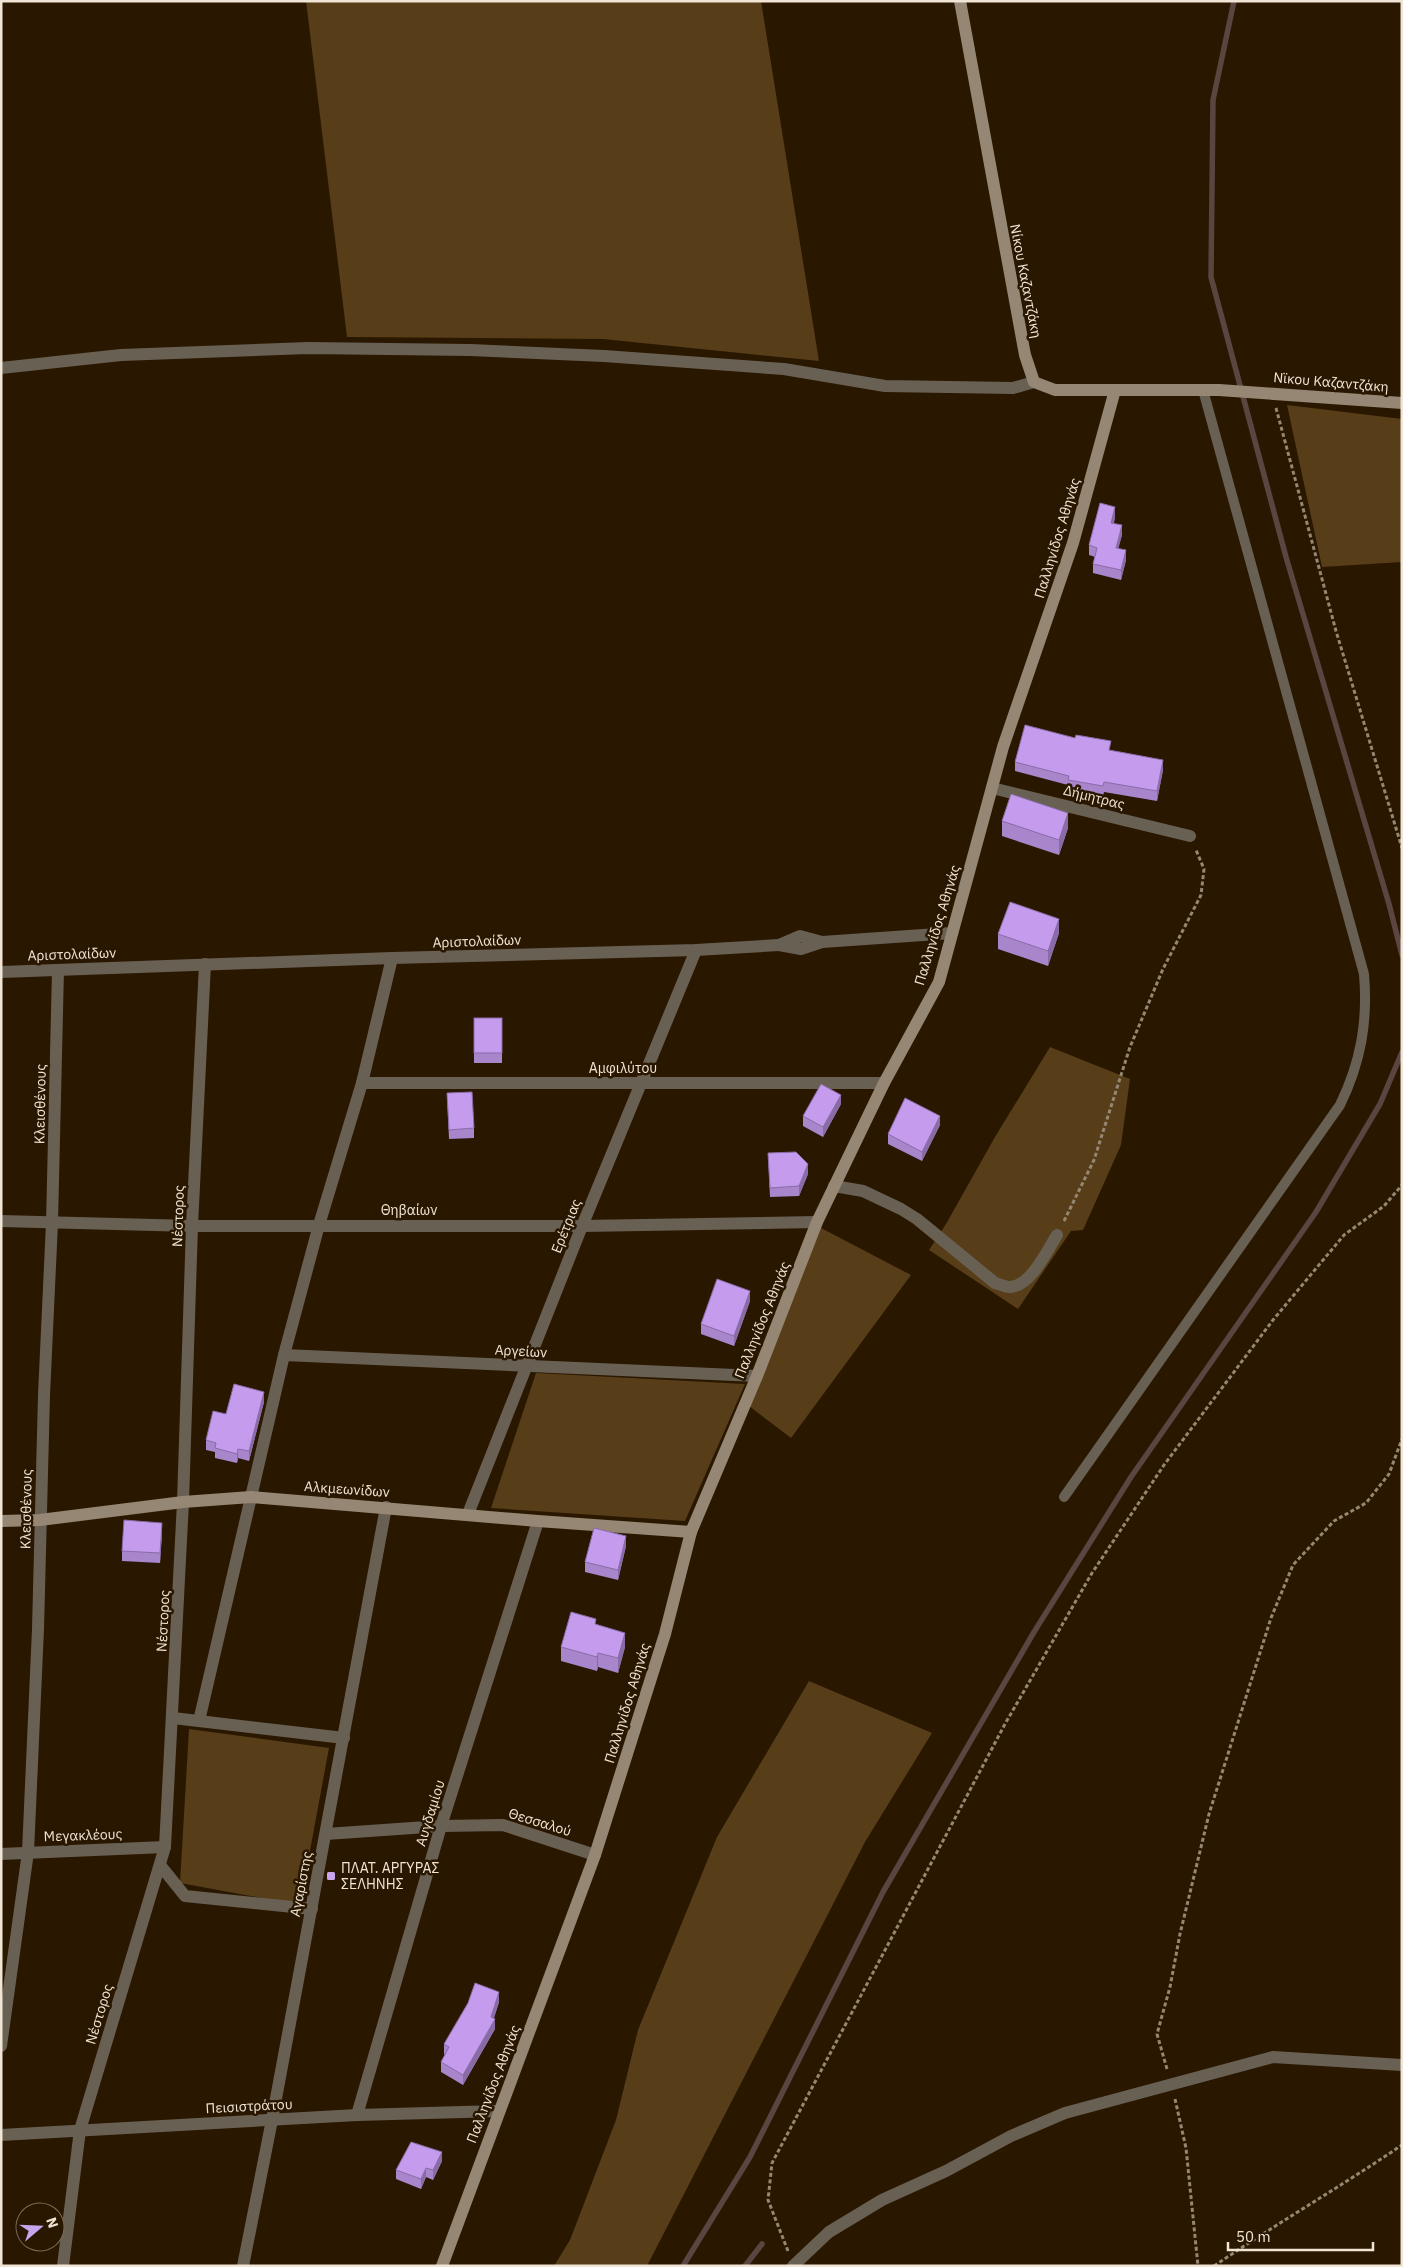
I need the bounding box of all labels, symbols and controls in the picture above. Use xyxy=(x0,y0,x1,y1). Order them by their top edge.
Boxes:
street label: Νίκου Καζαντζάκη xyxy=(1006,222,1046,340)
street label: Νϊκου Καζαντζάκη xyxy=(1273,368,1389,396)
street label: Παλληνίδος Αθηνάς xyxy=(1030,475,1084,600)
street label: Δήμητρας xyxy=(1061,781,1127,813)
street label: Παλληνίδος Αθηνάς xyxy=(910,862,964,987)
street label: Αριστολαίδων xyxy=(432,930,522,952)
street label: Αριστολαίδων xyxy=(27,943,117,965)
street label: Αμφιλύτου xyxy=(589,1059,657,1077)
street label: Κλεισθένους xyxy=(30,1063,50,1144)
street label: Νέστορος xyxy=(168,1184,188,1247)
street label: Ερέτριας xyxy=(547,1196,585,1256)
street label: Θηβαίων xyxy=(381,1201,437,1219)
street label: Παλληνίδος Αθηνάς xyxy=(730,1258,794,1381)
street label: Αργείων xyxy=(494,1341,548,1361)
street label: Κλεισθένους xyxy=(16,1468,36,1549)
street label: Αλκμεωνίδων xyxy=(304,1477,390,1501)
street label: Νέστορος xyxy=(152,1589,174,1652)
street label: Παλληνίδος Αθηνάς xyxy=(600,1640,654,1765)
street label: Αυγδαμίου xyxy=(411,1778,449,1848)
street label: Θεσσαλού xyxy=(506,1804,574,1840)
street label: Μεγακλέους xyxy=(43,1825,123,1845)
street label: Αγαρίστης xyxy=(286,1850,316,1918)
place label: ΠΛΑΤ. ΑΡΓΥΡΑΣ ΣΕΛΗΝΗΣ xyxy=(341,1859,439,1893)
marker: ΠΛΑΤ. ΑΡΓΥΡΑΣ ΣΕΛΗΝΗΣ xyxy=(325,1870,337,1882)
street label: Νέστορος xyxy=(81,1981,117,2046)
street label: Παλληνίδος Αθηνάς xyxy=(462,2022,524,2146)
street label: Πεισιστράτου xyxy=(205,2095,293,2117)
north arrow xyxy=(15,2202,65,2252)
text: N xyxy=(42,2215,62,2230)
scale bar xyxy=(1228,2220,1373,2252)
text: 50 m xyxy=(1236,2227,1271,2246)

